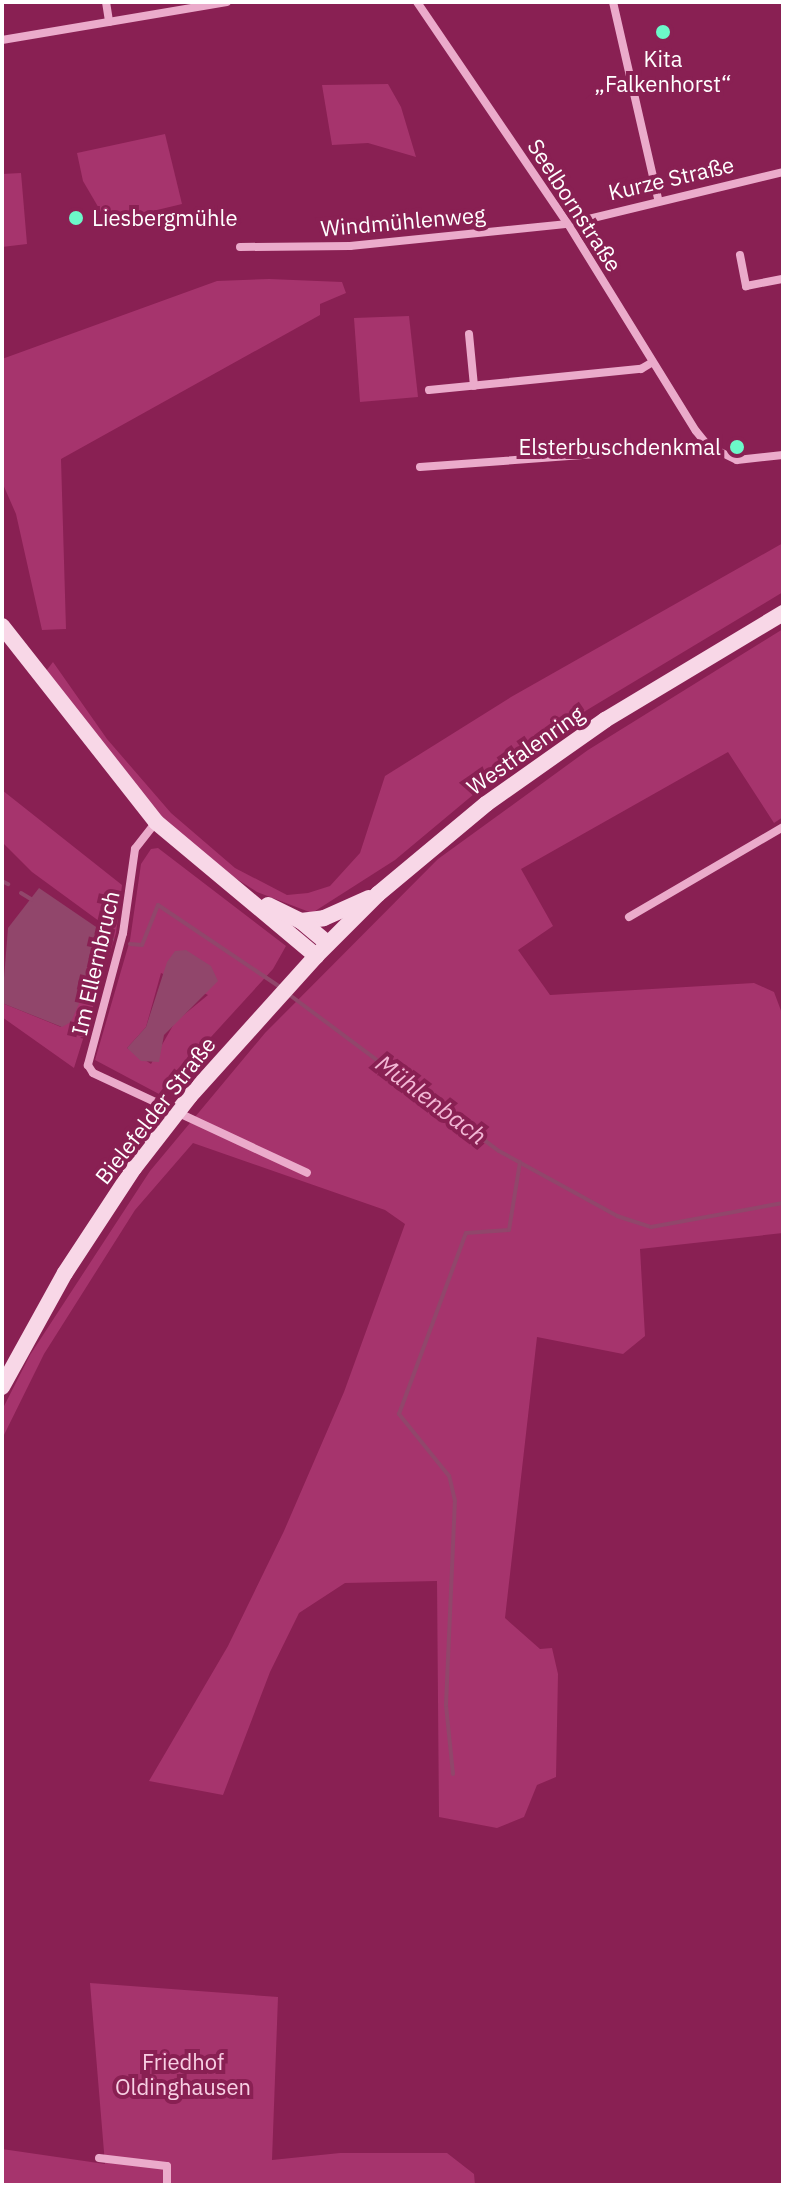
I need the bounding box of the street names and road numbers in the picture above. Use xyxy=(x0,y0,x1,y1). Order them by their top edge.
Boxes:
street label: Seelbornstraße xyxy=(522,134,628,276)
street label: Kurze Straße xyxy=(606,151,736,205)
street label: Windmühlenweg xyxy=(319,201,487,241)
street label: Westfalenring xyxy=(462,700,588,800)
street label: Im Ellernbruch xyxy=(66,888,124,1038)
street label: Bielefelder Straße xyxy=(89,1031,221,1189)

